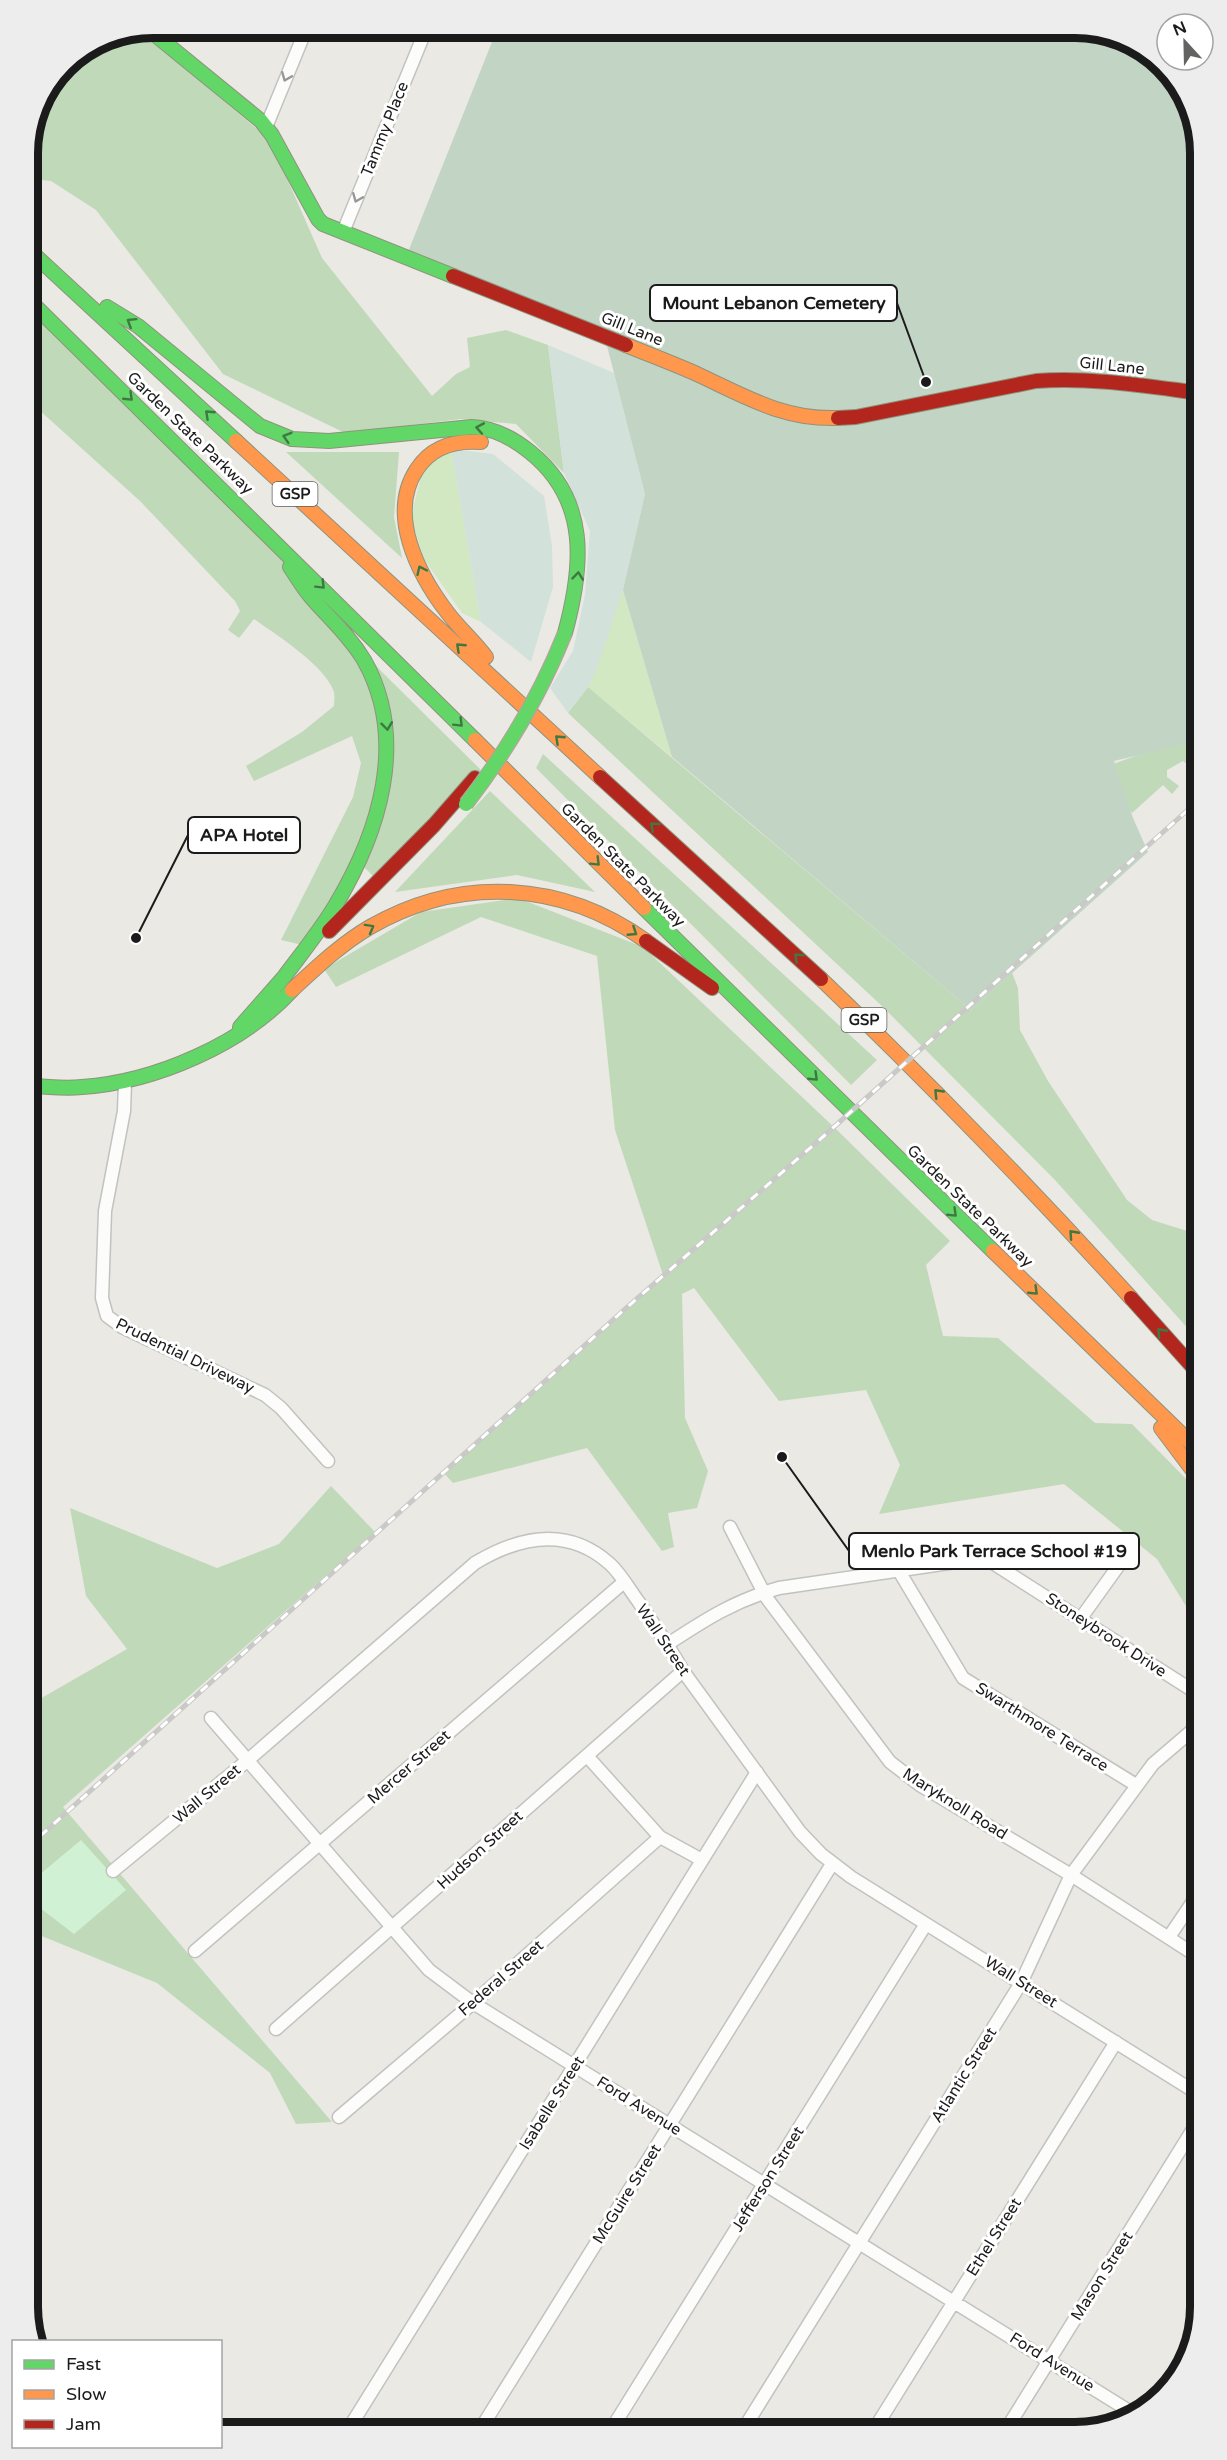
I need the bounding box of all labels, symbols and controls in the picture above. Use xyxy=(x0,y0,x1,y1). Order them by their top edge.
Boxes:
north arrow xyxy=(1155,12,1215,72)
text: N xyxy=(1170,17,1189,41)
one-way arrow xyxy=(281,71,293,82)
street label: Tammy Place xyxy=(357,79,413,179)
one-way arrow xyxy=(352,191,364,202)
callout: Mount Lebanon Cemetery xyxy=(650,285,897,321)
text: Mount Lebanon Cemetery xyxy=(662,292,886,314)
street label: Gill Lane xyxy=(598,308,666,350)
one-way arrow xyxy=(127,317,137,329)
street label: Gill Lane xyxy=(1079,353,1145,379)
street label: Garden State Parkway xyxy=(123,367,258,499)
one-way arrow xyxy=(122,390,133,401)
one-way arrow xyxy=(205,410,216,421)
one-way arrow xyxy=(476,423,485,435)
one-way arrow xyxy=(282,432,293,444)
road number: GSP xyxy=(272,482,318,506)
one-way arrow xyxy=(417,566,429,577)
one-way arrow xyxy=(571,571,584,580)
one-way arrow xyxy=(314,578,325,589)
one-way arrow xyxy=(456,643,466,654)
one-way arrow xyxy=(452,715,463,726)
one-way arrow xyxy=(381,722,393,731)
one-way arrow xyxy=(556,735,566,746)
street label: Garden State Parkway xyxy=(557,799,690,932)
callout: APA Hotel xyxy=(188,817,300,853)
one-way arrow xyxy=(650,822,660,833)
text: APA Hotel xyxy=(200,824,288,846)
one-way arrow xyxy=(589,854,600,865)
one-way arrow xyxy=(364,924,375,935)
one-way arrow xyxy=(627,925,638,936)
one-way arrow xyxy=(794,953,805,964)
road number: GSP xyxy=(842,1008,886,1032)
one-way arrow xyxy=(808,1070,818,1081)
one-way arrow xyxy=(935,1089,946,1100)
street label: Garden State Parkway xyxy=(903,1140,1038,1272)
one-way arrow xyxy=(946,1206,957,1217)
one-way arrow xyxy=(1069,1230,1080,1241)
one-way arrow xyxy=(1027,1284,1037,1295)
street label: Prudential Driveway xyxy=(112,1314,258,1398)
one-way arrow xyxy=(1157,1328,1168,1338)
callout: Menlo Park Terrace School #19 xyxy=(849,1533,1139,1569)
text: Menlo Park Terrace School #19 xyxy=(861,1540,1127,1562)
street label: Stoneybrook Drive xyxy=(1042,1588,1170,1682)
street label: Wall Street xyxy=(632,1600,694,1680)
street label: Swarthmore Terrace xyxy=(972,1678,1112,1776)
street label: Mercer Street xyxy=(363,1725,455,1809)
street label: Wall Street xyxy=(169,1760,245,1828)
street label: Maryknoll Road xyxy=(899,1764,1011,1844)
street label: Hudson Street xyxy=(433,1806,527,1894)
street label: Federal Street xyxy=(454,1936,548,2020)
street label: Wall Street xyxy=(981,1952,1061,2012)
street label: Atlantic Street xyxy=(927,2024,1001,2126)
street label: Isabelle Street xyxy=(515,2052,589,2154)
street label: Ford Avenue xyxy=(593,2072,685,2140)
street label: Jefferson Street xyxy=(728,2123,808,2235)
street label: McGuire Street xyxy=(588,2140,666,2248)
street label: Ethel Street xyxy=(962,2194,1026,2280)
street label: Mason Street xyxy=(1067,2228,1137,2324)
street label: Ford Avenue xyxy=(1006,2328,1098,2396)
legend xyxy=(12,2340,222,2448)
text: Fast xyxy=(66,2353,101,2375)
text: Slow xyxy=(66,2383,107,2405)
text: Jam xyxy=(66,2413,101,2435)

